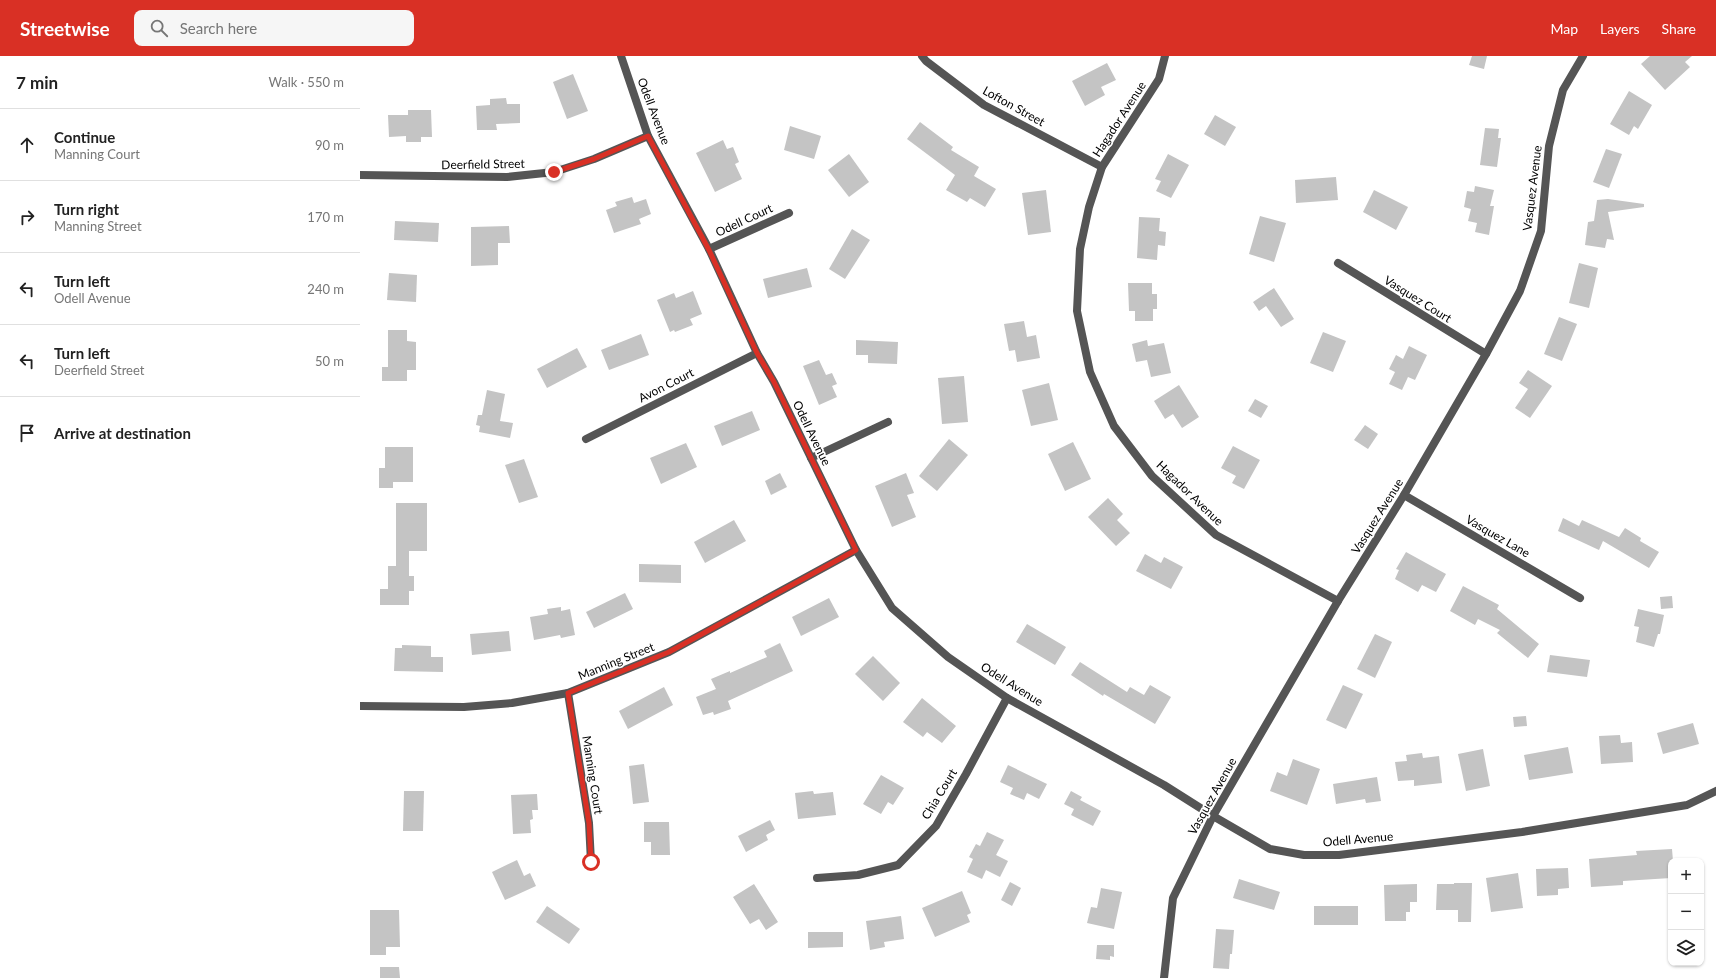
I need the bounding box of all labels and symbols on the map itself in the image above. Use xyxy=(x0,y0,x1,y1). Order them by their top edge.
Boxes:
street label: Odell Avenue xyxy=(634,75,674,147)
street label: Hagador Avenue xyxy=(1089,78,1149,160)
street label: Lofton Street xyxy=(980,83,1048,130)
street label: Vasquez Avenue xyxy=(1519,144,1545,232)
street label: Deerfield Street xyxy=(441,156,526,172)
route end xyxy=(545,163,563,181)
street label: Odell Court xyxy=(713,200,776,240)
street label: Vasquez Court xyxy=(1381,272,1455,326)
street label: Avon Court xyxy=(636,364,697,405)
street label: Odell Avenue xyxy=(790,398,834,468)
street label: Hagador Avenue xyxy=(1153,457,1227,529)
street label: Vasquez Avenue xyxy=(1348,476,1406,556)
street label: Vasquez Lane xyxy=(1463,512,1533,560)
street label: Manning Street xyxy=(576,639,657,683)
street label: Odell Avenue xyxy=(978,659,1046,709)
street label: Manning Court xyxy=(579,735,607,816)
street label: Vasquez Avenue xyxy=(1185,755,1239,837)
street label: Chia Court xyxy=(918,765,960,822)
street label: Odell Avenue xyxy=(1322,828,1394,850)
route start xyxy=(582,853,600,871)

